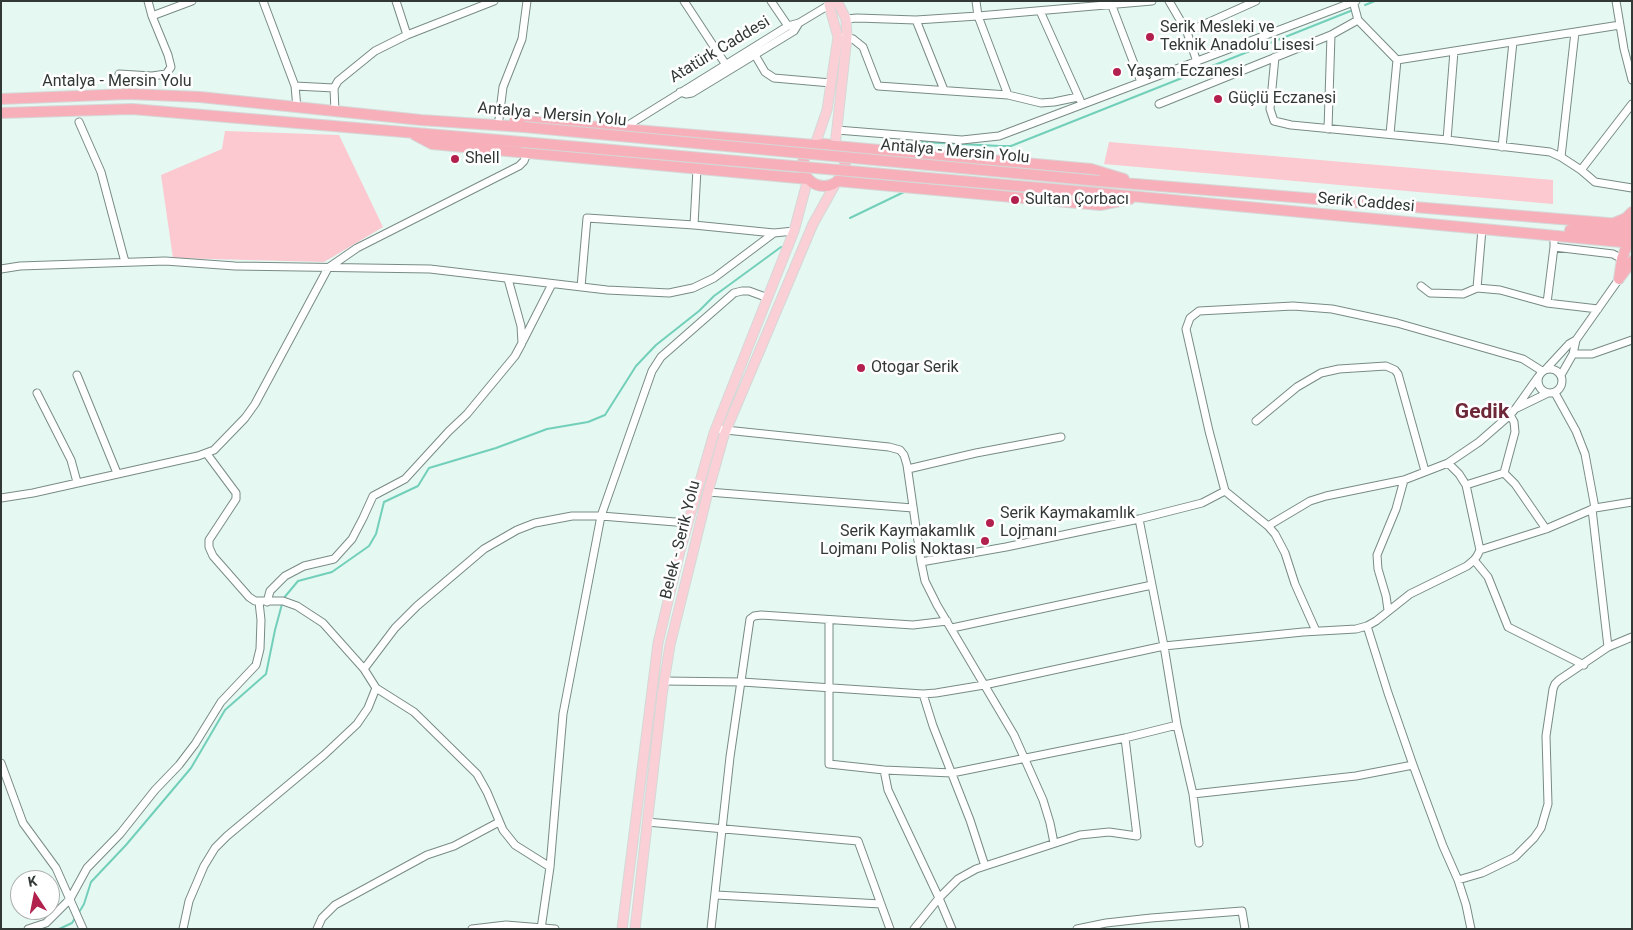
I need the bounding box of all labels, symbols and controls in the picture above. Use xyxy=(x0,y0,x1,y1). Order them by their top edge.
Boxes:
street label: Atatürk Caddesi xyxy=(666,13,774,87)
place label: Serik Mesleki ve Teknik Anadolu Lisesi xyxy=(1160,18,1314,56)
marker: Serik Mesleki ve Teknik Anadolu Lisesi xyxy=(1144,31,1156,43)
place label: Yaşam Eczanesi xyxy=(1127,62,1243,82)
marker: Yaşam Eczanesi xyxy=(1111,66,1123,78)
street label: Antalya - Mersin Yolu xyxy=(42,72,192,92)
place label: Güçlü Eczanesi xyxy=(1228,89,1336,109)
marker: Güçlü Eczanesi xyxy=(1212,93,1224,105)
street label: Antalya - Mersin Yolu xyxy=(477,99,627,131)
street label: Antalya - Mersin Yolu xyxy=(880,136,1030,168)
place label: Shell xyxy=(465,149,500,169)
marker: Shell xyxy=(449,153,461,165)
street label: Serik Caddesi xyxy=(1317,189,1415,217)
place label: Sultan Çorbacı xyxy=(1025,190,1129,210)
marker: Sultan Çorbacı xyxy=(1009,194,1021,206)
place label: Otogar Serik xyxy=(871,358,959,378)
marker: Otogar Serik xyxy=(855,362,867,374)
district label: Gedik xyxy=(1455,400,1509,426)
street label: Belek - Serik Yolu xyxy=(657,479,705,601)
place label: Serik Kaymakamlık Lojmanı xyxy=(1000,504,1135,542)
marker: Serik Kaymakamlık Lojmanı xyxy=(984,517,996,529)
place label: Serik Kaymakamlık Lojmanı Polis Noktası xyxy=(820,522,975,560)
marker: Serik Kaymakamlık Lojmanı Polis Noktası xyxy=(979,535,991,547)
north arrow xyxy=(10,870,60,920)
text: K xyxy=(26,873,38,890)

